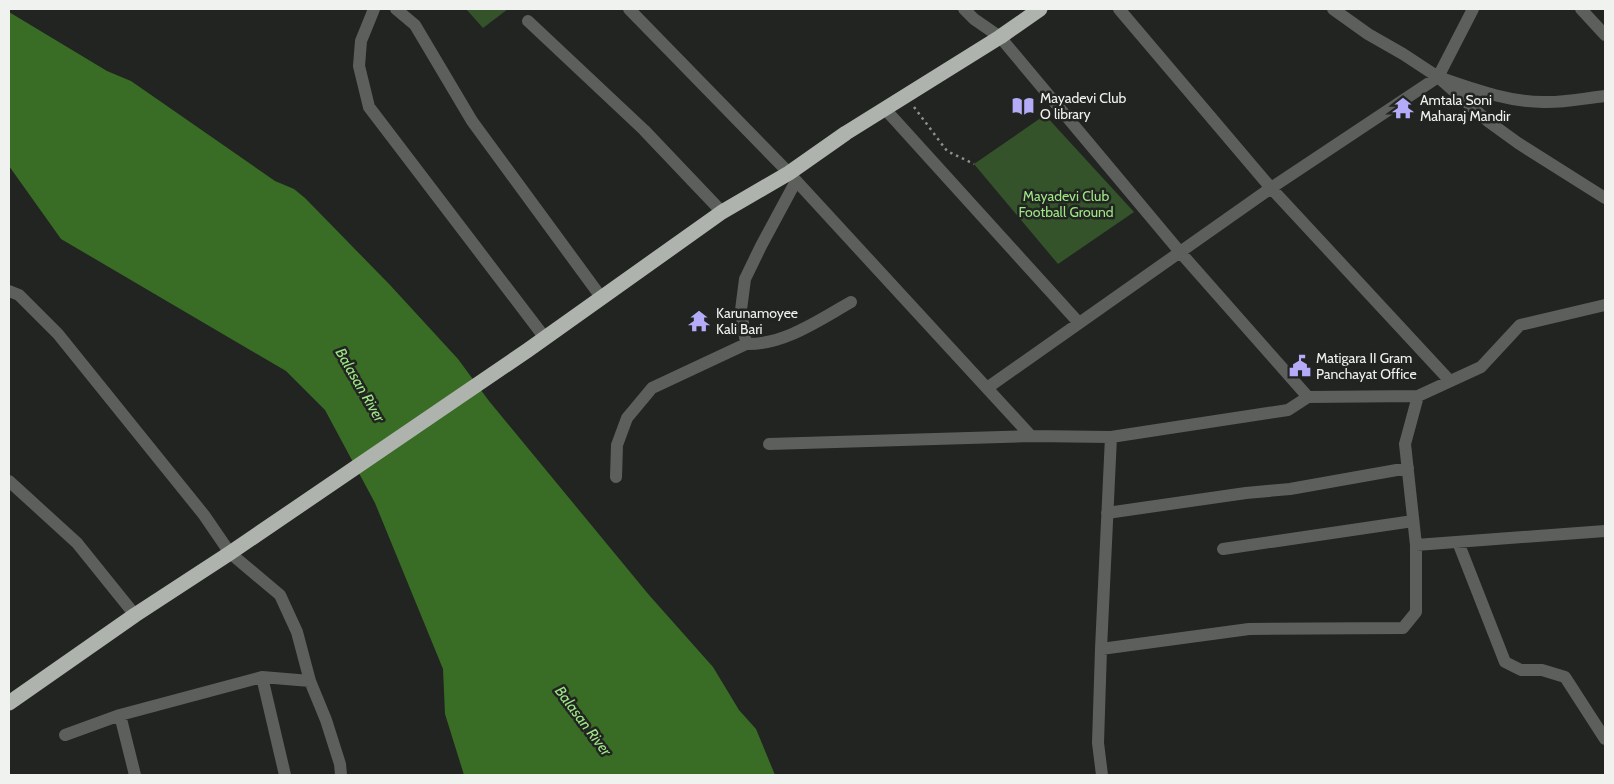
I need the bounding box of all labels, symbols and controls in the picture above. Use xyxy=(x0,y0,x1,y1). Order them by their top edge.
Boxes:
place label: Mayadevi Club O library xyxy=(1040,89,1127,123)
place label: Amtala Soni Maharaj Mandir xyxy=(1420,91,1511,125)
library icon: Mayadevi Club O library xyxy=(1010,93,1036,119)
temple icon: Amtala Soni Maharaj Mandir xyxy=(1390,95,1416,121)
park label: Mayadevi Club Football Ground xyxy=(1018,187,1114,221)
place label: Karunamoyee Kali Bari xyxy=(716,304,798,338)
temple icon: Karunamoyee Kali Bari xyxy=(686,308,712,334)
water label: Balasan River xyxy=(332,345,389,426)
place label: Matigara II Gram Panchayat Office xyxy=(1316,349,1417,383)
public building icon: Matigara II Gram Panchayat Office xyxy=(1287,353,1313,379)
water label: Balasan River xyxy=(551,683,616,760)

